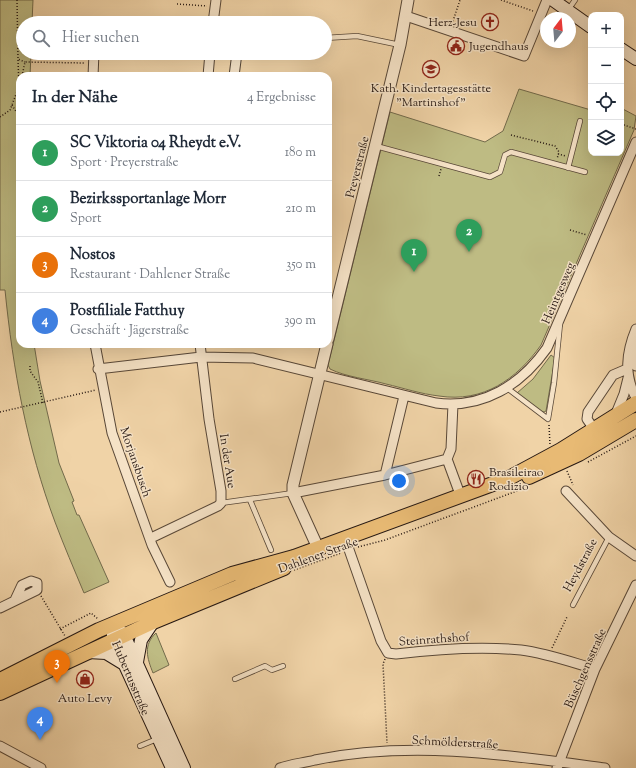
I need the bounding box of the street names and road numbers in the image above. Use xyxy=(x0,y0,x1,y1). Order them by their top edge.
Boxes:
street label: Preyerstraße xyxy=(342,134,374,200)
street label: Heintgesweg xyxy=(538,259,580,327)
street label: Morjansbusch xyxy=(115,425,155,500)
street label: In der Aue xyxy=(214,433,240,490)
street label: Dahlener Straße xyxy=(276,533,361,579)
street label: Heydstraße xyxy=(559,535,603,595)
street label: Büschgensstraße xyxy=(560,625,612,711)
street label: Steinrathshof xyxy=(398,628,471,651)
street label: Hubertusstraße xyxy=(106,638,154,719)
street label: Schmölderstraße xyxy=(411,732,499,754)

